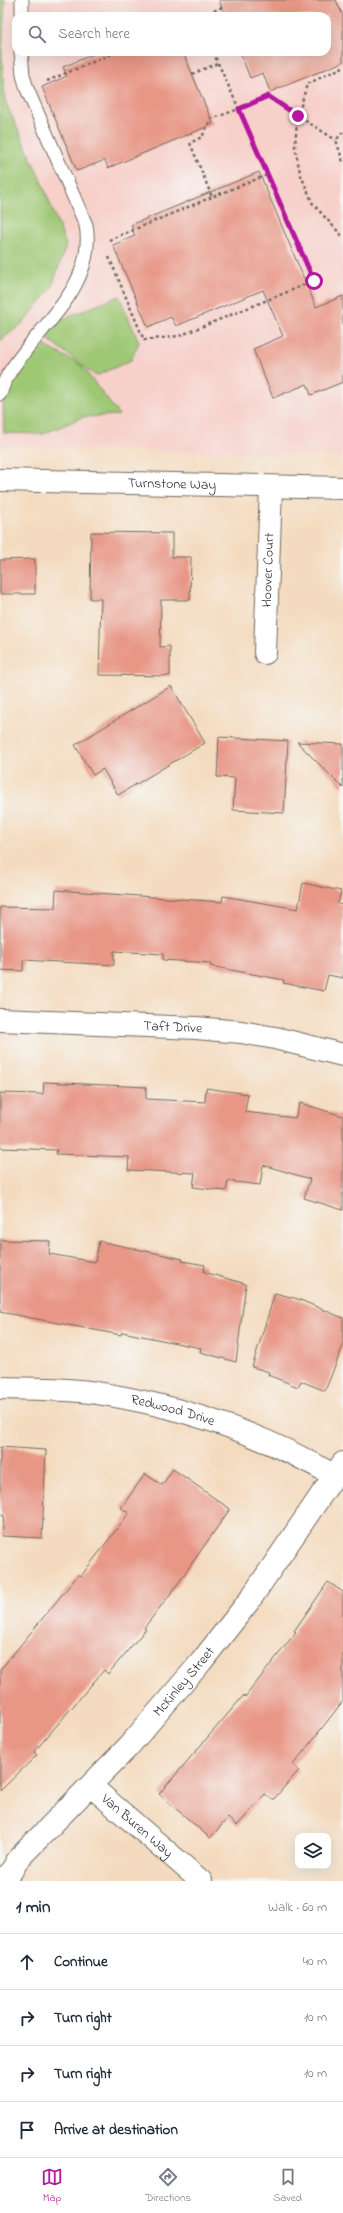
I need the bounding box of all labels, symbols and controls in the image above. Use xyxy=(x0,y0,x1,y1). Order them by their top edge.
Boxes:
search box xyxy=(12,12,331,56)
icon: search xyxy=(26,23,48,45)
text: Search here xyxy=(58,23,130,45)
route end xyxy=(289,107,307,125)
route start xyxy=(305,272,323,290)
street label: Turnstone Way xyxy=(127,472,217,497)
street label: Hoover Court xyxy=(256,532,280,608)
street label: Taft Drive xyxy=(143,1015,204,1039)
street label: Redwood Drive xyxy=(129,1389,218,1432)
street label: McKinley Street xyxy=(148,1642,220,1721)
street label: Van Buren Way xyxy=(96,1788,178,1864)
map controls xyxy=(295,1833,331,1869)
button: layers xyxy=(295,1833,331,1869)
text: 1 min xyxy=(16,1895,50,1920)
text: Walk · 60 m xyxy=(268,1898,327,1917)
icon: ahead xyxy=(16,1951,38,1973)
text: Continue xyxy=(54,1951,108,1973)
text: 40 m xyxy=(303,1952,327,1971)
icon: right xyxy=(16,2007,38,2029)
text: Turn right xyxy=(54,2007,112,2029)
text: 10 m xyxy=(304,2008,327,2027)
icon: right xyxy=(16,2063,38,2085)
text: Turn right xyxy=(54,2063,112,2085)
text: 10 m xyxy=(304,2064,327,2083)
icon: arrive xyxy=(16,2119,38,2141)
text: Arrive at destination xyxy=(54,2119,178,2141)
tab: Map xyxy=(41,2166,63,2206)
tab: Directions xyxy=(145,2166,191,2206)
tab: Saved xyxy=(273,2166,302,2206)

